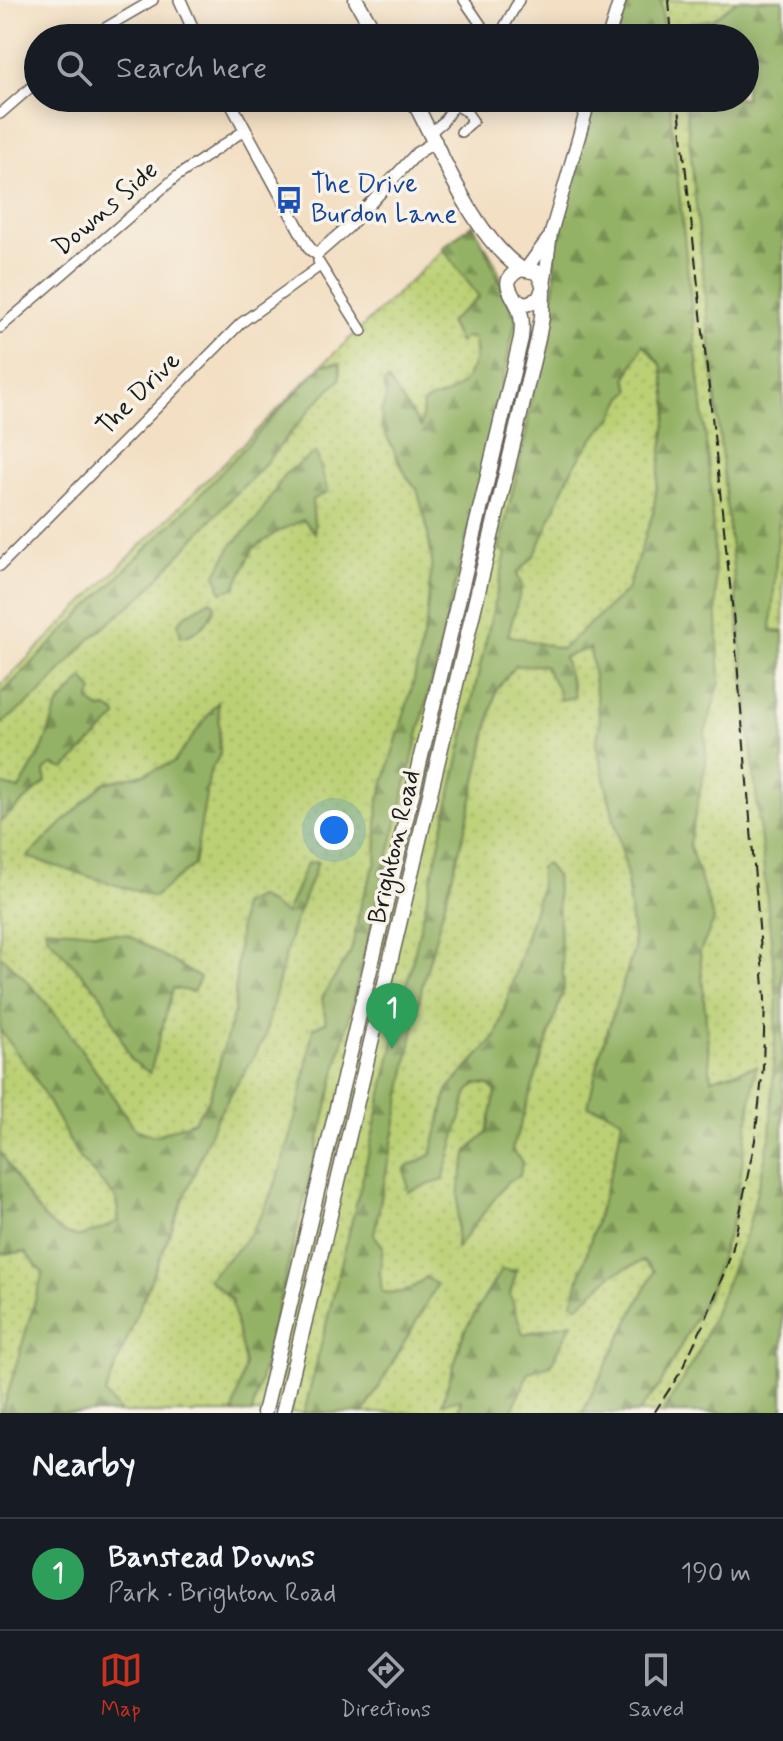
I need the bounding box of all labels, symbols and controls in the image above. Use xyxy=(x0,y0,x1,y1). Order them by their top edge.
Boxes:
search box xyxy=(24,24,759,112)
icon: search xyxy=(52,46,96,90)
text: Search here xyxy=(116,49,267,88)
street label: Downs Side xyxy=(46,154,166,264)
place label: The Drive Burdon Lane xyxy=(311,168,457,232)
bus stop icon: The Drive Burdon Lane xyxy=(274,185,304,215)
street label: The Drive xyxy=(89,344,189,444)
street label: Brighton Road xyxy=(361,767,431,928)
your location xyxy=(314,810,354,850)
pin: 1 xyxy=(366,983,418,1049)
text: Nearby xyxy=(32,1443,136,1488)
text: Banstead Downs xyxy=(108,1538,315,1577)
text: 1 xyxy=(52,1557,64,1591)
text: 190 m xyxy=(681,1557,751,1591)
text: Park · Brighton Road xyxy=(108,1577,336,1611)
tab: Map xyxy=(99,1648,143,1724)
tab: Directions xyxy=(340,1648,431,1724)
tab: Saved xyxy=(629,1648,684,1724)

